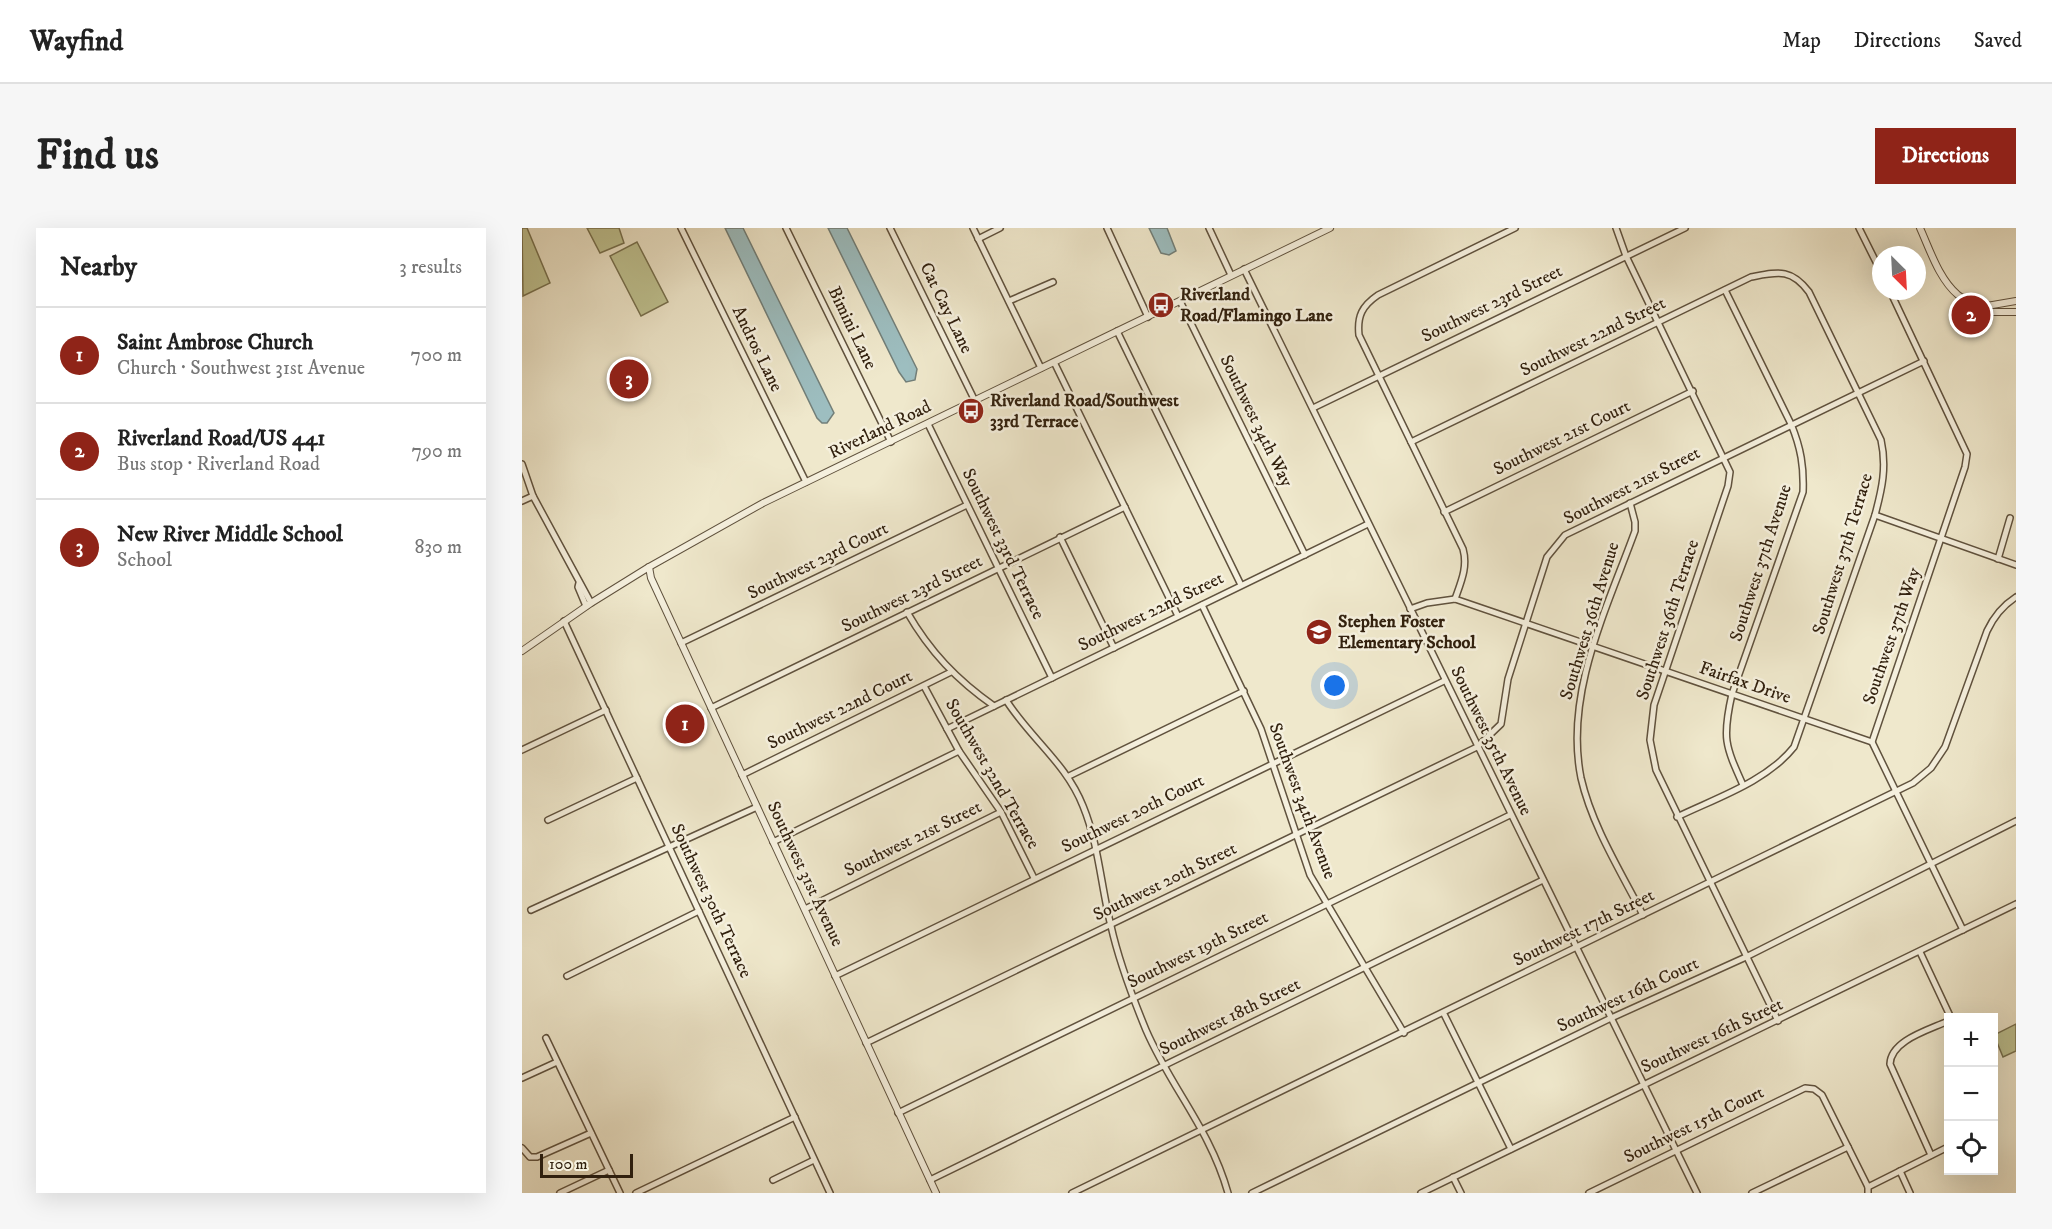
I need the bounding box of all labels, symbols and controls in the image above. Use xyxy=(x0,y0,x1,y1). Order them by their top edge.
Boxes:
text: Wayfind xyxy=(30,24,123,59)
text: Map xyxy=(1782,28,1821,54)
text: Directions xyxy=(1854,28,1941,54)
text: Saved xyxy=(1974,28,2022,54)
button: Directions xyxy=(1875,128,2016,184)
text: Find us xyxy=(36,130,159,182)
north arrow xyxy=(1872,246,1926,300)
text: Nearby xyxy=(60,251,137,284)
text: 3 results xyxy=(399,255,462,280)
street label: Cat Cay Lane xyxy=(915,259,977,357)
street label: Southwest 23rd Street xyxy=(1418,260,1566,348)
street label: Bimini Lane xyxy=(823,283,881,373)
place label: Riverland Road/Flamingo Lane xyxy=(1180,284,1333,327)
bus stop icon: Riverland Road/Flamingo Lane xyxy=(1146,290,1176,320)
street label: Southwest 22nd Street xyxy=(1517,292,1669,382)
pin: 2 xyxy=(1952,292,1990,338)
street label: Andros Lane xyxy=(727,303,787,395)
text: Saint Ambrose Church xyxy=(117,329,313,356)
text: 1 xyxy=(76,343,83,368)
text: 700 m xyxy=(411,343,462,368)
street label: Southwest 34th Way xyxy=(1215,351,1298,491)
text: Church · Southwest 31st Avenue xyxy=(117,356,365,381)
pin: 3 xyxy=(610,356,648,402)
place label: Riverland Road/Southwest 33rd Terrace xyxy=(990,390,1179,433)
street label: Southwest 21st Court xyxy=(1490,395,1634,481)
street label: Riverland Road xyxy=(825,396,935,464)
bus stop icon: Riverland Road/Southwest 33rd Terrace xyxy=(956,396,986,426)
text: Riverland Road/US 441 xyxy=(117,425,325,452)
text: 2 xyxy=(75,439,84,464)
text: 790 m xyxy=(411,439,462,464)
street label: Southwest 21st Street xyxy=(1560,442,1704,530)
text: Bus stop · Riverland Road xyxy=(117,452,320,477)
street label: Southwest 33rd Terrace xyxy=(957,465,1049,623)
street label: Southwest 37th Terrace xyxy=(1808,471,1878,637)
street label: Southwest 37th Avenue xyxy=(1725,482,1797,644)
street label: Southwest 23rd Court xyxy=(744,517,892,605)
text: New River Middle School xyxy=(117,521,343,548)
text: 3 xyxy=(76,535,83,560)
text: 830 m xyxy=(414,535,462,560)
street label: Southwest 36th Terrace xyxy=(1632,537,1704,703)
street label: Southwest 36th Avenue xyxy=(1556,540,1624,702)
text: School xyxy=(117,548,172,573)
street label: Southwest 23rd Street xyxy=(838,550,986,638)
street label: Southwest 37th Way xyxy=(1858,564,1926,707)
street label: Southwest 22nd Street xyxy=(1075,567,1227,657)
place label: Stephen Foster Elementary School xyxy=(1338,611,1476,654)
school or university icon: Stephen Foster Elementary School xyxy=(1304,617,1334,647)
street label: Fairfax Drive xyxy=(1696,657,1794,709)
street label: Southwest 35th Avenue xyxy=(1445,663,1537,819)
street label: Southwest 22nd Court xyxy=(764,665,916,755)
your location xyxy=(1320,671,1349,700)
street label: Southwest 32nd Terrace xyxy=(940,695,1044,853)
pin: 1 xyxy=(666,702,704,746)
street label: Southwest 34th Avenue xyxy=(1264,720,1340,882)
street label: Southwest 20th Court xyxy=(1058,770,1208,858)
street label: Southwest 21st Street xyxy=(841,796,986,882)
street label: Southwest 31st Avenue xyxy=(762,798,848,950)
street label: Southwest 30th Terrace xyxy=(666,820,756,982)
street label: Southwest 20th Street xyxy=(1090,838,1240,926)
street label: Southwest 17th Street xyxy=(1510,884,1658,972)
street label: Southwest 19th Street xyxy=(1124,906,1272,994)
street label: Southwest 16th Court xyxy=(1554,953,1702,1037)
street label: Southwest 18th Street xyxy=(1156,973,1304,1061)
street label: Southwest 16th Street xyxy=(1638,993,1787,1079)
map controls xyxy=(1944,1013,1998,1175)
button: + xyxy=(1944,1013,1998,1067)
button: − xyxy=(1944,1067,1998,1121)
street label: Southwest 15th Court xyxy=(1620,1081,1768,1168)
button: locate xyxy=(1944,1121,1998,1175)
scale bar xyxy=(540,1151,633,1178)
text: 100 m xyxy=(549,1154,588,1174)

